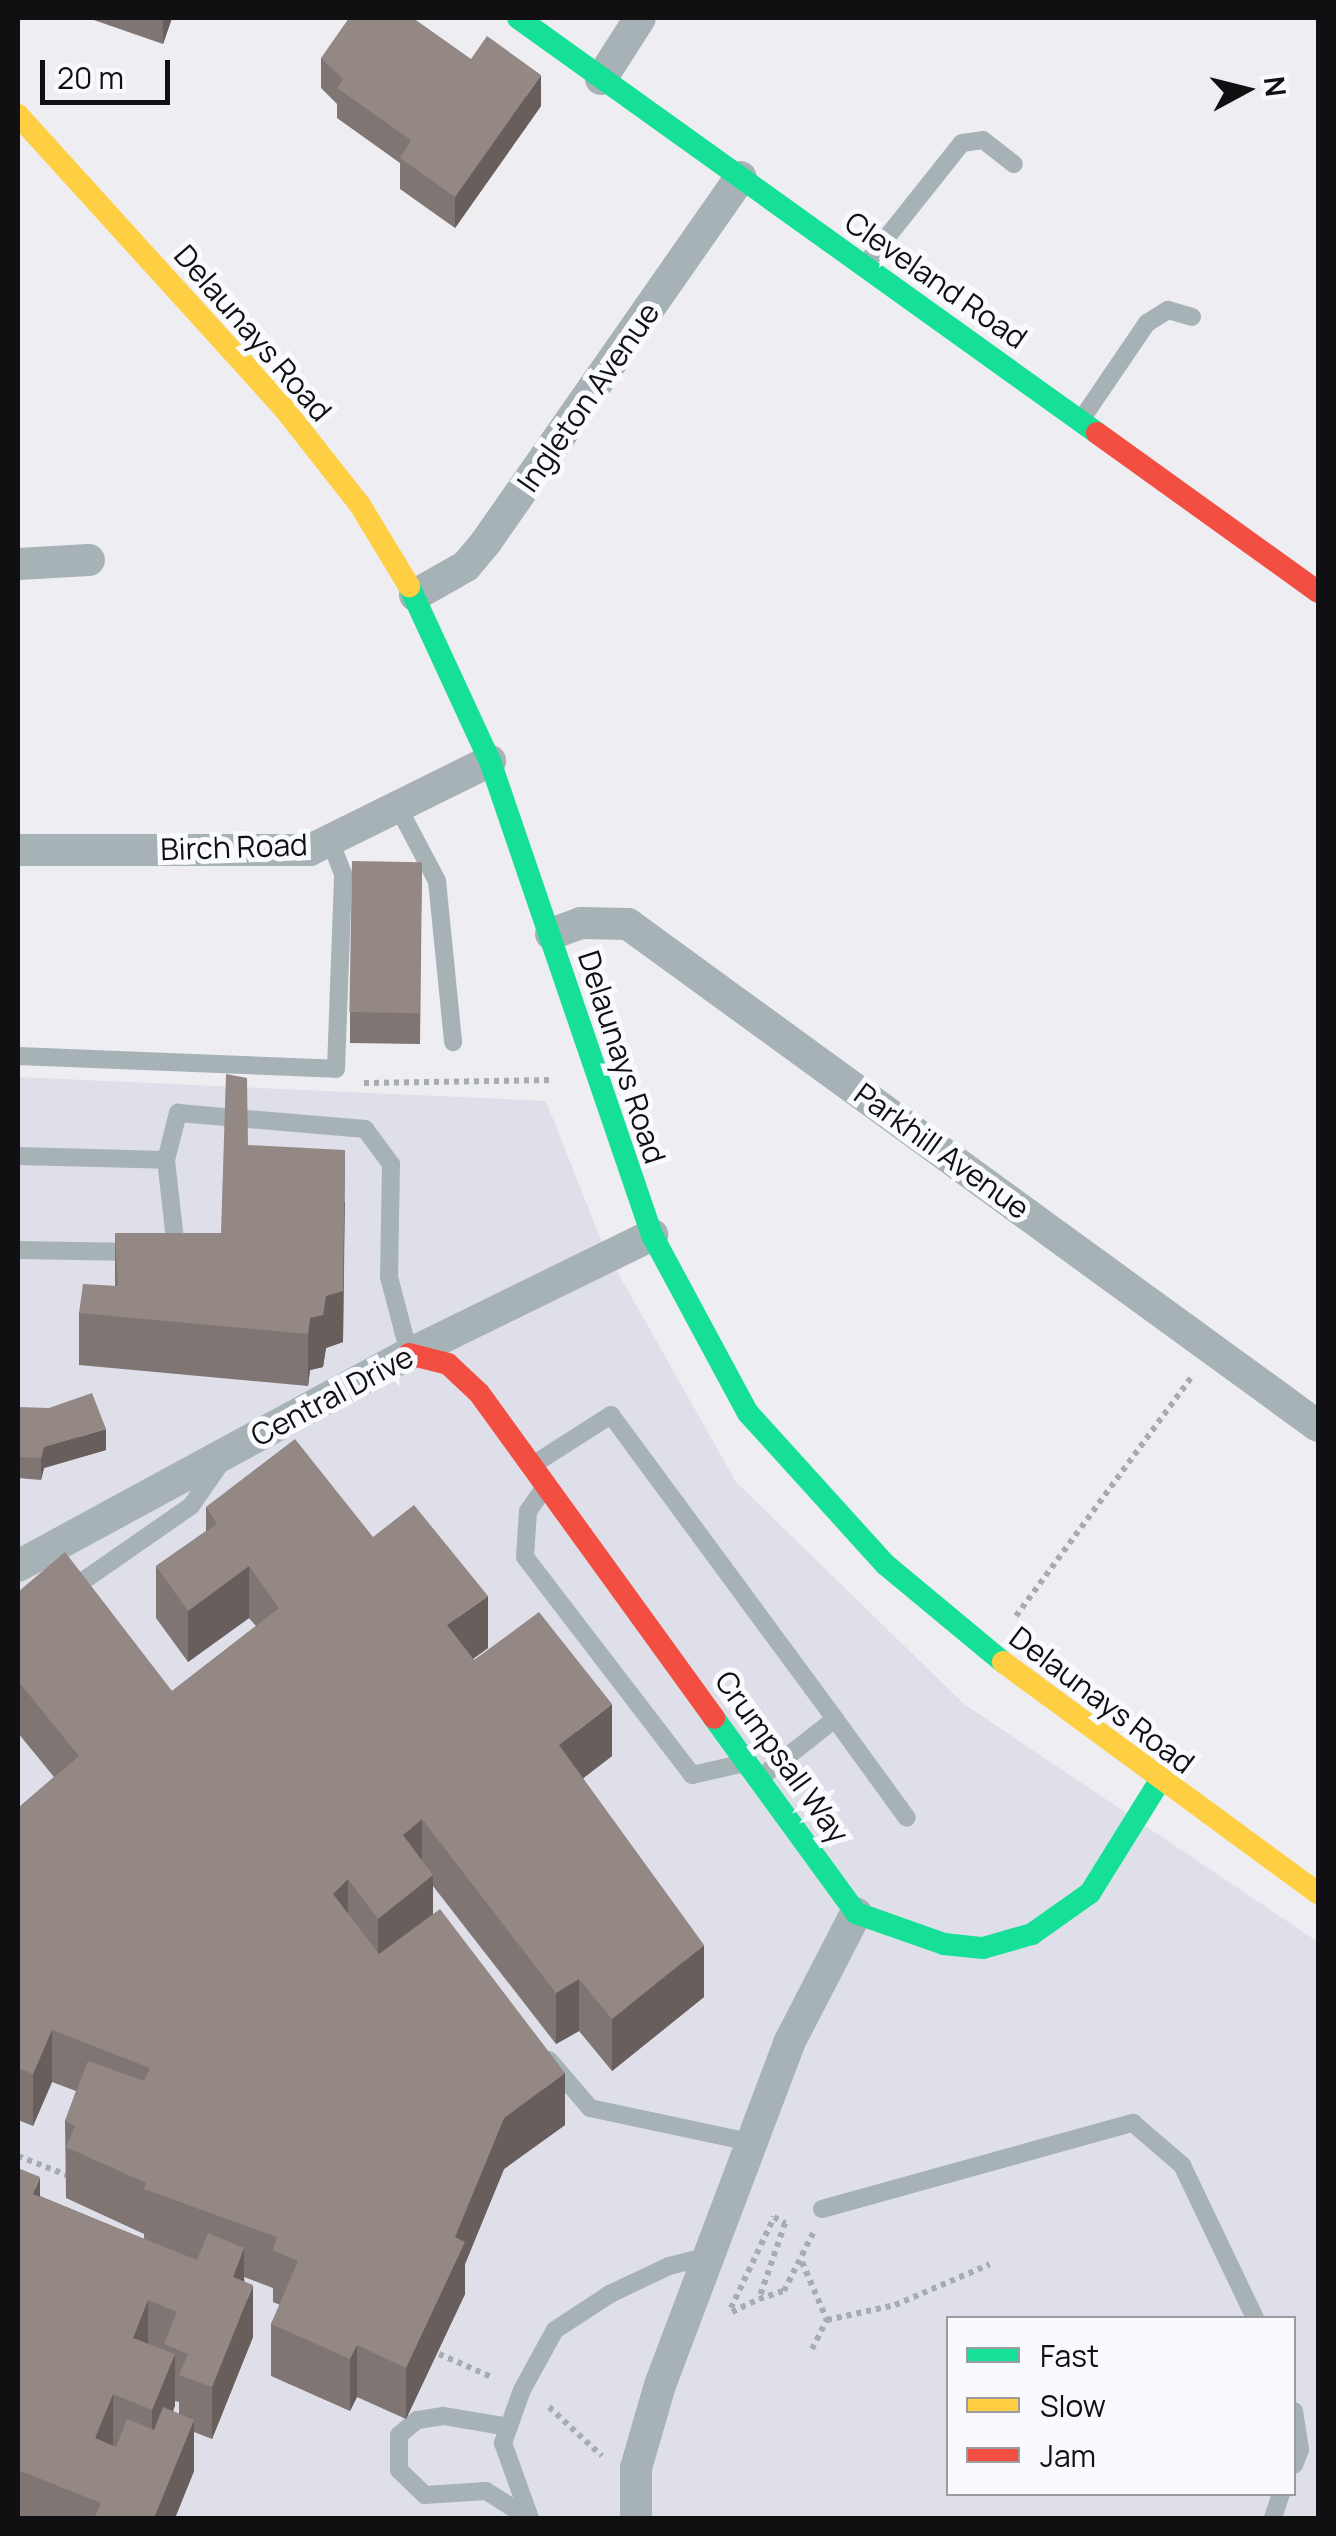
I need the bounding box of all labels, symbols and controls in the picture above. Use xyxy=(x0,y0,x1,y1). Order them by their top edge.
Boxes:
scale bar xyxy=(45,40,175,102)
north arrow xyxy=(1196,40,1296,140)
text: 20 m xyxy=(57,57,124,98)
text: N xyxy=(1256,74,1296,99)
street label: Cleveland Road xyxy=(838,204,1034,356)
street label: Delaunays Road xyxy=(167,238,339,428)
street label: Ingleton Avenue xyxy=(509,295,667,499)
street label: Birch Road xyxy=(160,826,308,868)
street label: Delaunays Road xyxy=(571,946,673,1168)
street label: Parkhill Avenue xyxy=(848,1076,1036,1226)
street label: Central Drive xyxy=(245,1338,419,1454)
street label: Delaunays Road xyxy=(1003,1619,1201,1781)
street label: Crumpsall Way xyxy=(708,1664,856,1850)
legend xyxy=(946,2316,1296,2496)
text: Fast xyxy=(1040,2335,1099,2376)
text: Slow xyxy=(1040,2385,1106,2426)
text: Jam xyxy=(1040,2435,1096,2476)

